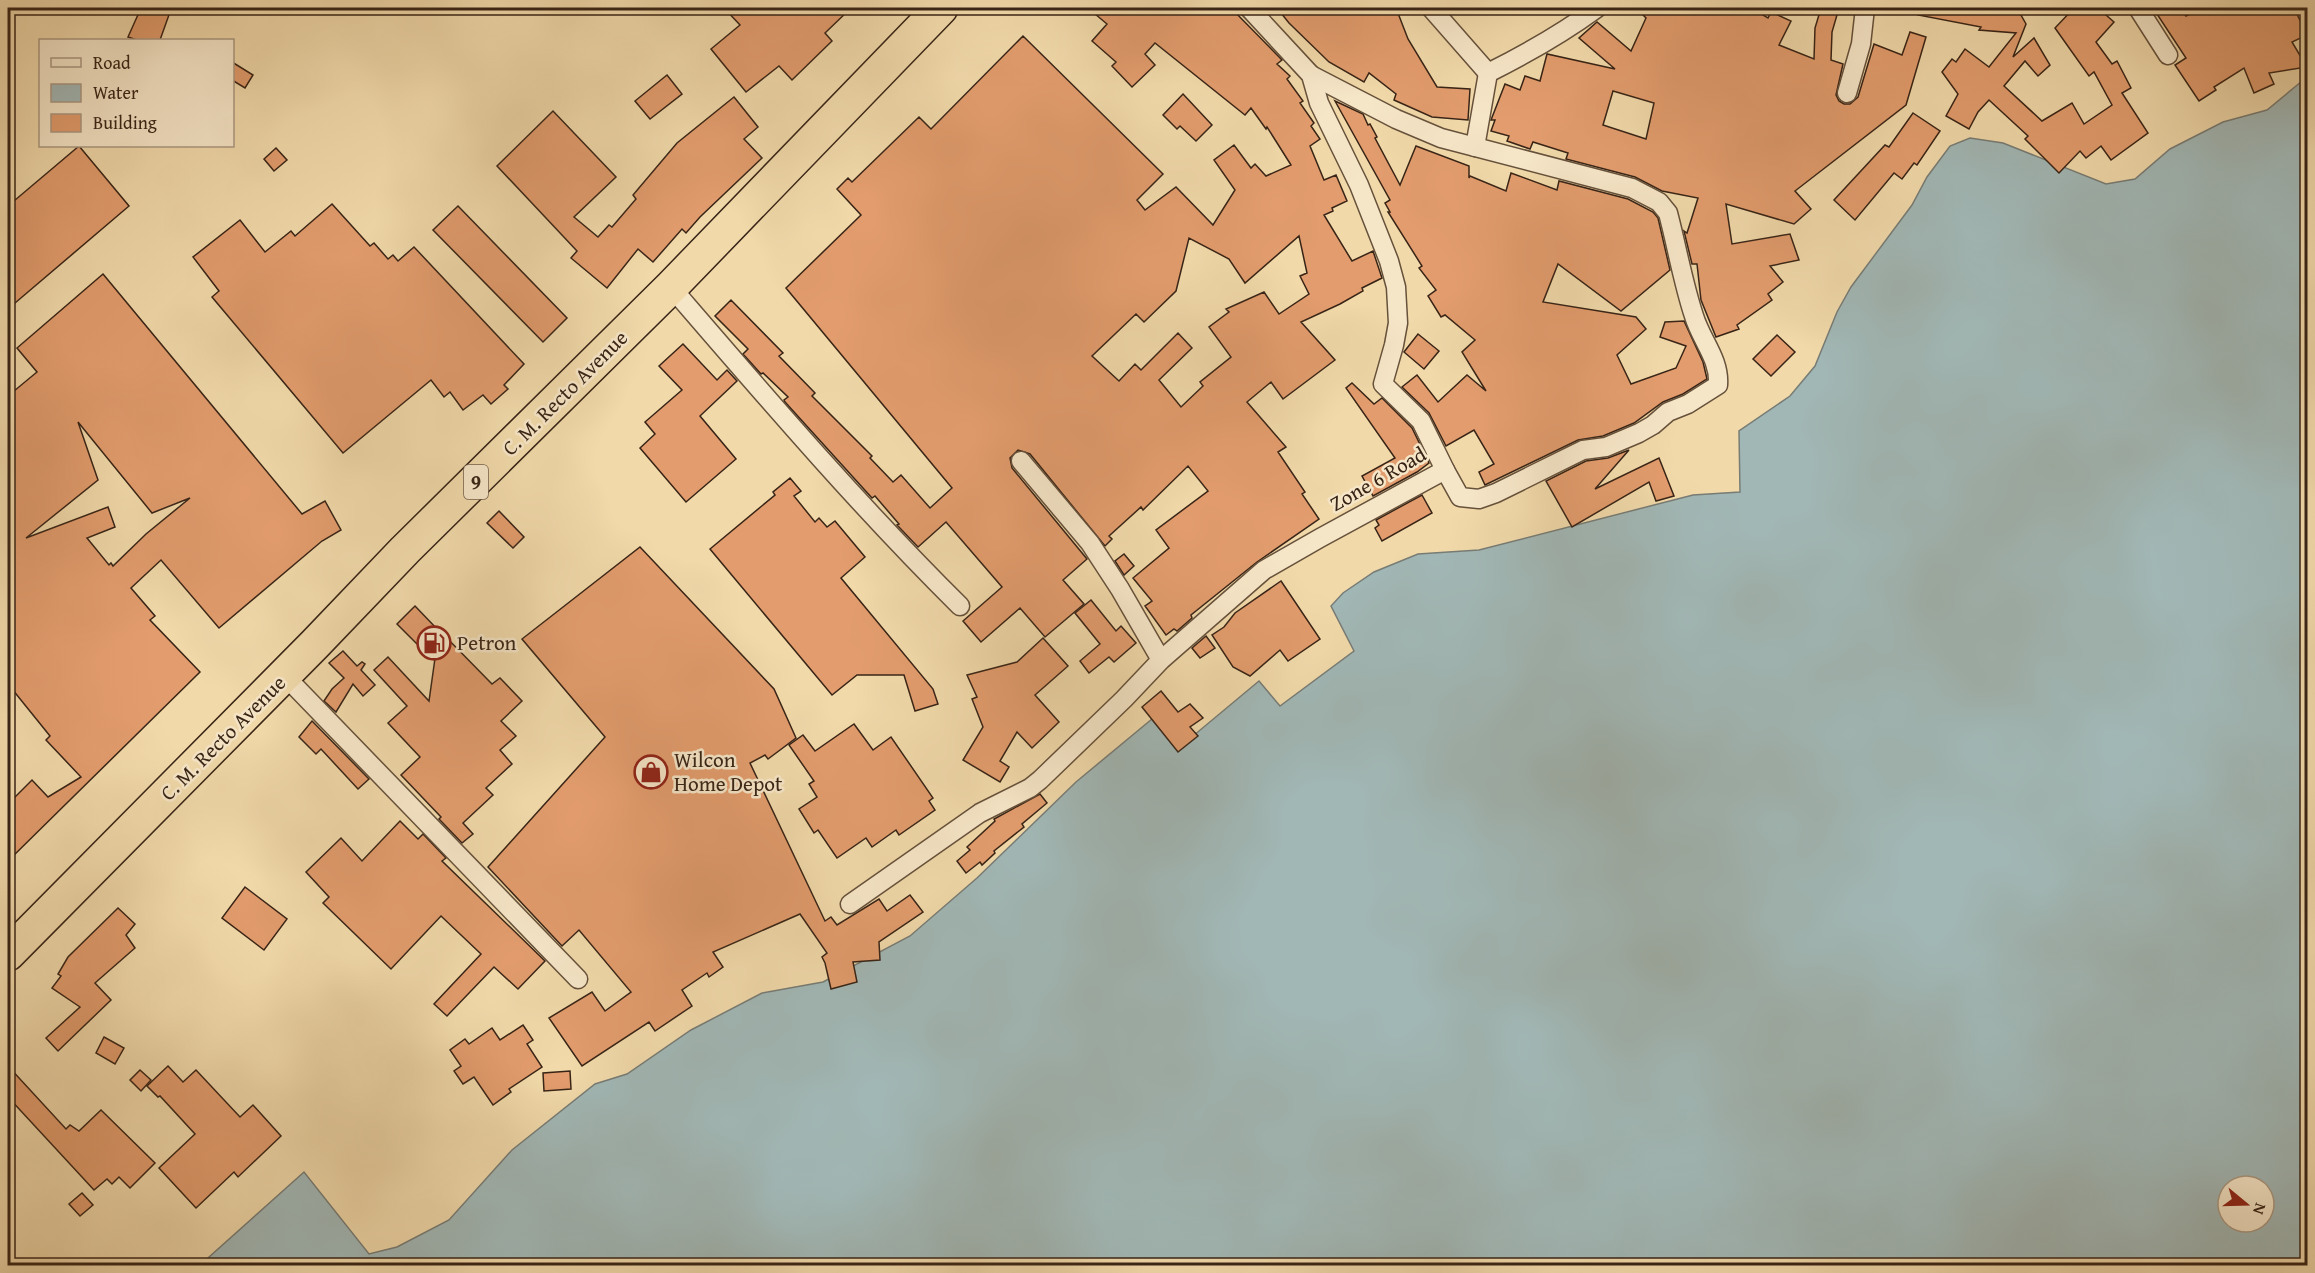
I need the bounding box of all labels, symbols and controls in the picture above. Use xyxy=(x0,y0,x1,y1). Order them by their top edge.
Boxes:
legend xyxy=(39,39,234,147)
text: Road xyxy=(93,49,131,76)
text: Water xyxy=(93,79,139,106)
text: Building xyxy=(93,109,157,136)
street label: C. M. Recto Avenue xyxy=(495,323,635,463)
street label: Zone 6 Road xyxy=(1324,438,1432,519)
road number: 9 xyxy=(464,465,488,499)
fuel station icon: Petron xyxy=(416,625,452,661)
place label: Petron xyxy=(457,627,517,658)
street label: C. M. Recto Avenue xyxy=(153,668,293,808)
place label: Wilcon Home Depot xyxy=(674,744,783,799)
shop icon: Wilcon Home Depot xyxy=(633,754,669,790)
north arrow xyxy=(2216,1174,2276,1234)
text: N xyxy=(2247,1200,2273,1218)

